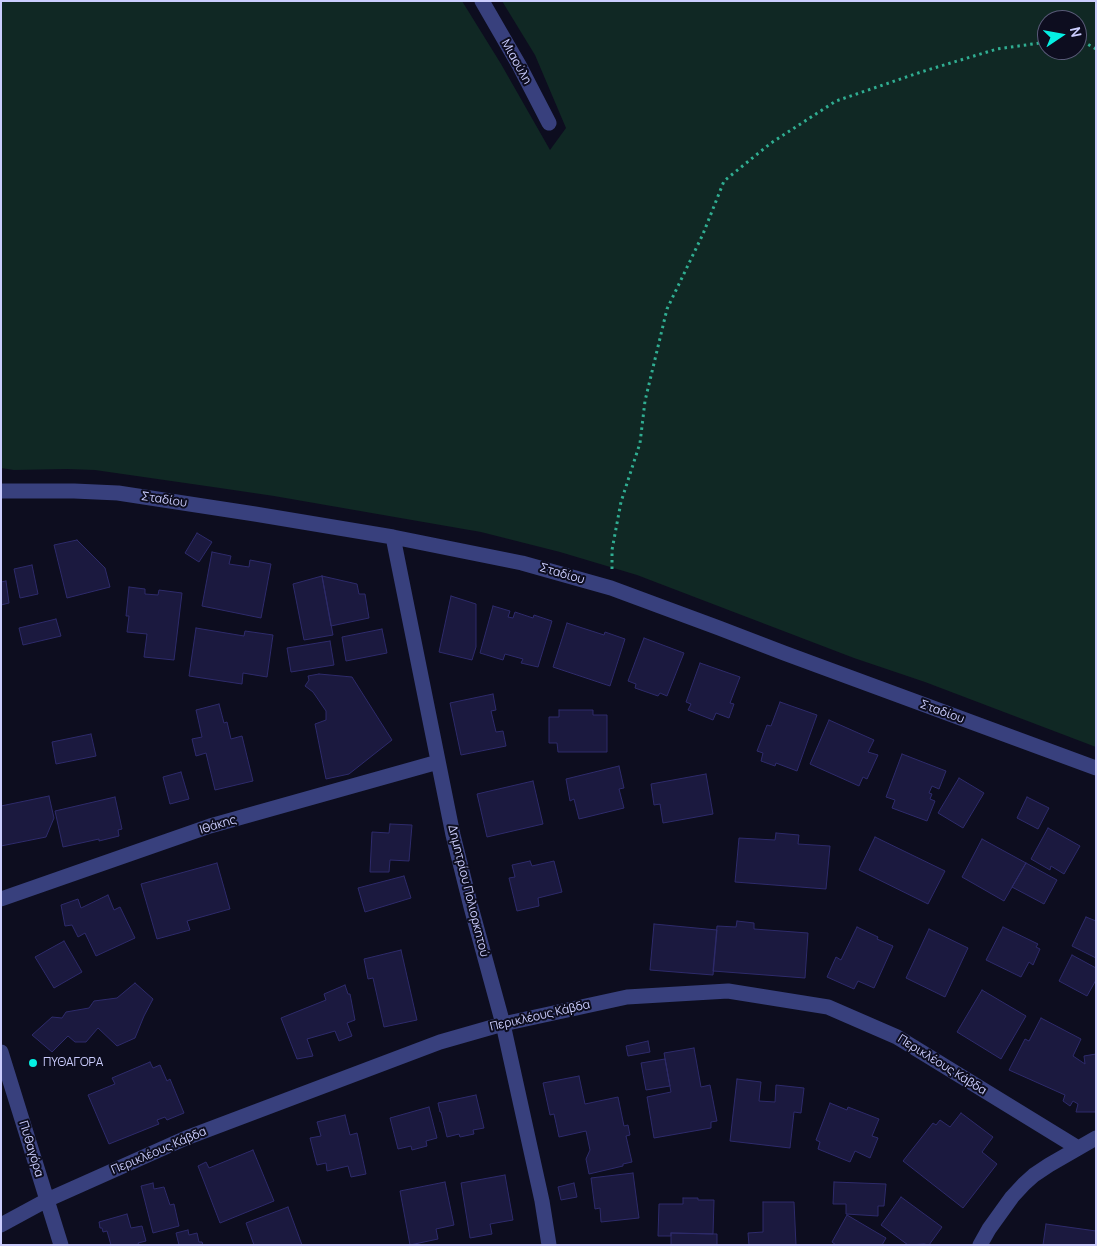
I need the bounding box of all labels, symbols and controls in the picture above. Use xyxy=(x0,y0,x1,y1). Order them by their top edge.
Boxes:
north arrow xyxy=(1037,10,1087,60)
text: N xyxy=(1066,25,1087,39)
street label: Μιαούλη xyxy=(498,37,534,87)
street label: Σταδίου xyxy=(140,489,188,511)
street label: Σταδίου xyxy=(538,561,586,587)
street label: Σταδίου xyxy=(918,697,966,727)
street label: Ιθάκης xyxy=(198,813,238,837)
street label: Δημητρίου Πολιορκητού xyxy=(445,824,491,958)
street label: Περικλέους Κάβδα xyxy=(489,997,591,1035)
street label: Περικλέους Κάβδα xyxy=(895,1032,989,1098)
place label: ΠΥΘΑΓΟΡΑ xyxy=(43,1056,103,1070)
marker: ΠΥΘΑΓΟΡΑ xyxy=(27,1057,39,1069)
street label: Πυθαγόρα xyxy=(16,1119,46,1179)
street label: Περικλέους Κάβδα xyxy=(109,1124,209,1178)

